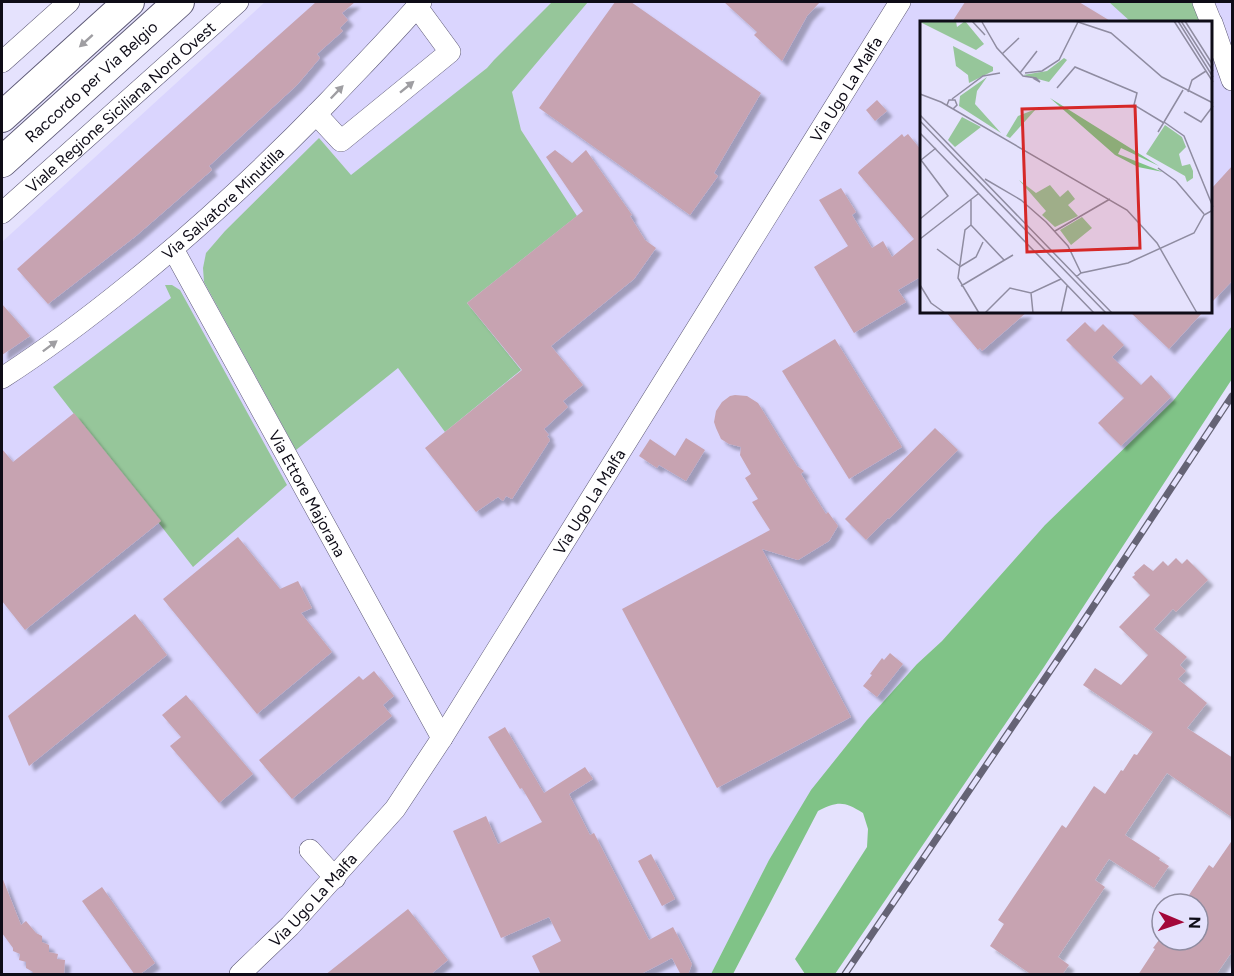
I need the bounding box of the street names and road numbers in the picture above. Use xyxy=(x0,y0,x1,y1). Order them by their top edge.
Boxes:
street label: Raccordo per Via Belgio xyxy=(21,17,161,146)
street label: Viale Regione Siciliana Nord Ovest xyxy=(22,17,219,197)
street label: Via Ugo La Malfa xyxy=(806,33,886,145)
street label: Via Salvatore Minutilla xyxy=(158,143,288,263)
street label: Via Ettore Majorana xyxy=(265,427,350,560)
street label: Via Ugo La Malfa xyxy=(549,445,629,558)
street label: Via Ugo La Malfa xyxy=(265,849,361,951)

